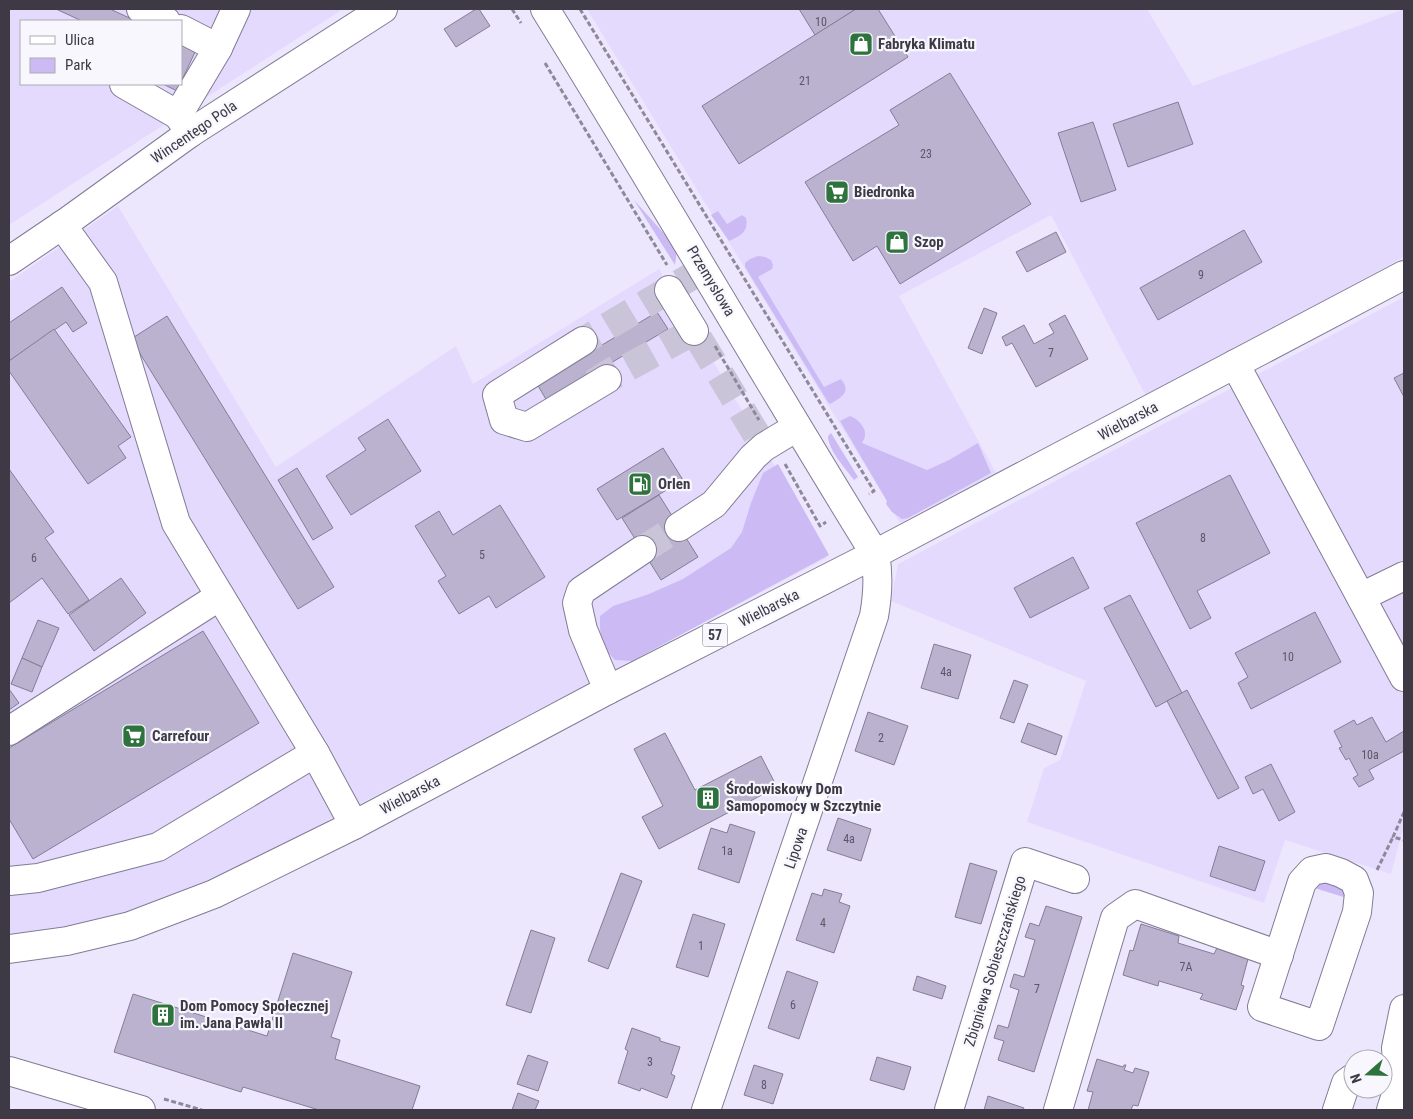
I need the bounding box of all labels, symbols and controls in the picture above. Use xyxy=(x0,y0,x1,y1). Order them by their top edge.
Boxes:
house number: 10 xyxy=(815,15,827,29)
legend xyxy=(20,20,182,85)
text: Ulica xyxy=(65,31,94,49)
shop icon: Fabryka Klimatu xyxy=(848,31,874,57)
place label: Fabryka Klimatu xyxy=(878,35,975,53)
text: Park xyxy=(65,56,92,74)
house number: 21 xyxy=(799,74,811,88)
street label: Wincentego Pola xyxy=(148,97,240,167)
house number: 23 xyxy=(920,147,932,161)
supermarket icon: Biedronka xyxy=(824,179,850,205)
place label: Biedronka xyxy=(854,183,915,201)
shop icon: Szop xyxy=(884,229,910,255)
place label: Szop xyxy=(914,233,944,251)
street label: Przemysłowa xyxy=(683,243,739,319)
house number: 9 xyxy=(1198,268,1204,282)
house number: 7 xyxy=(1048,346,1054,360)
street label: Wielbarska xyxy=(1095,398,1161,444)
fuel station icon: Orlen xyxy=(627,471,653,497)
place label: Orlen xyxy=(658,475,690,493)
house number: 8 xyxy=(1200,531,1206,545)
house number: 5 xyxy=(479,548,485,562)
house number: 6 xyxy=(31,551,37,565)
street label: Wielbarska xyxy=(736,585,802,631)
road number: 57 xyxy=(702,624,728,646)
house number: 10 xyxy=(1282,650,1294,664)
house number: 4a xyxy=(940,665,952,679)
supermarket icon: Carrefour xyxy=(121,723,147,749)
place label: Carrefour xyxy=(152,727,209,745)
house number: 2 xyxy=(878,731,884,745)
house number: 10a xyxy=(1361,748,1379,762)
street label: Wielbarska xyxy=(377,772,443,818)
place label: Środowiskowy Dom Samopomocy w Szczytnie xyxy=(726,780,881,815)
building icon: Środowiskowy Dom Samopomocy w Szczytnie xyxy=(695,785,721,811)
street label: Lipowa xyxy=(781,825,811,871)
house number: 4a xyxy=(843,832,855,846)
house number: 1a xyxy=(721,844,733,858)
street label: Zbigniewa Sobieszczańskiego xyxy=(960,873,1030,1049)
house number: 4 xyxy=(820,916,826,930)
house number: 1 xyxy=(698,939,704,953)
house number: 7A xyxy=(1180,960,1193,974)
house number: 7 xyxy=(1034,982,1040,996)
place label: Dom Pomocy Społecznej im. Jana Pawła II xyxy=(180,997,328,1032)
house number: 6 xyxy=(790,998,796,1012)
building icon: Dom Pomocy Społecznej im. Jana Pawła II xyxy=(150,1002,176,1028)
north arrow xyxy=(1343,1049,1393,1099)
house number: 3 xyxy=(647,1055,653,1069)
text: N xyxy=(1347,1072,1365,1085)
house number: 8 xyxy=(761,1078,767,1092)

